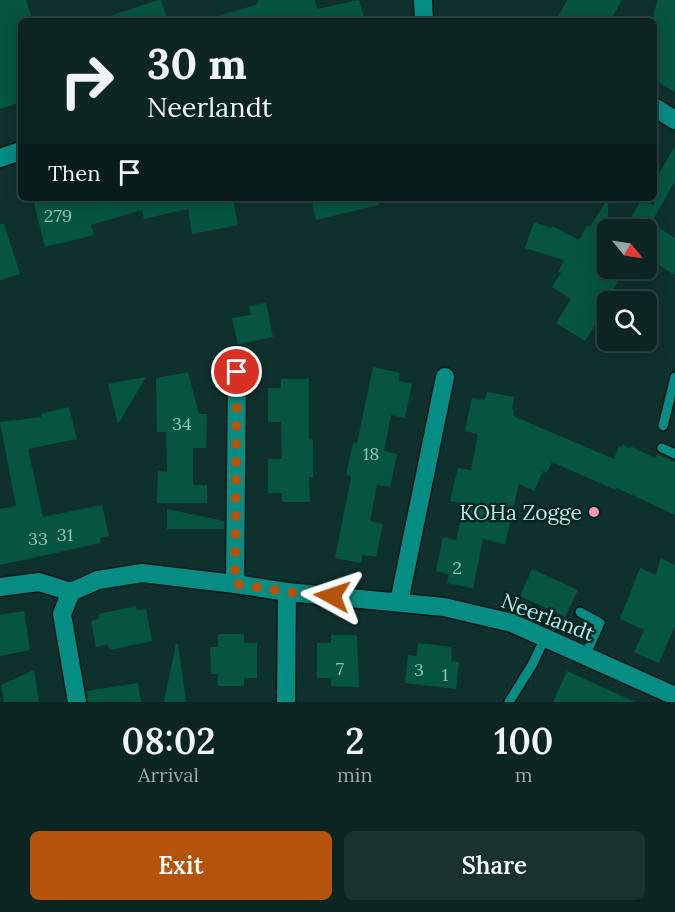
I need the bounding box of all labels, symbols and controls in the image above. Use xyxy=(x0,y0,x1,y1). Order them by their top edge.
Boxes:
text: 30 m xyxy=(147,37,247,91)
icon: right xyxy=(48,42,126,120)
text: Neerlandt xyxy=(147,90,272,124)
icon: arrive xyxy=(113,156,146,189)
text: Then xyxy=(48,159,101,187)
house number: 279 xyxy=(44,204,72,227)
north arrow xyxy=(597,219,657,279)
map controls xyxy=(597,219,657,351)
button: search xyxy=(597,291,657,351)
pin xyxy=(211,346,262,397)
icon: arrive xyxy=(220,355,253,388)
house number: 34 xyxy=(172,412,192,435)
house number: 18 xyxy=(363,442,379,465)
place label: KOHa Zogge xyxy=(460,499,582,526)
marker: KOHa Zogge xyxy=(587,505,601,519)
house number: 31 xyxy=(57,523,73,546)
house number: 33 xyxy=(28,527,48,550)
house number: 2 xyxy=(452,556,462,579)
position arrow xyxy=(300,564,364,628)
street label: Neerlandt xyxy=(498,587,599,647)
house number: 7 xyxy=(336,657,344,680)
house number: 3 xyxy=(414,658,424,681)
house number: 1 xyxy=(442,663,448,686)
text: 08:02 xyxy=(121,718,216,764)
text: 2 xyxy=(345,718,364,764)
text: 100 xyxy=(494,718,554,764)
text: Arrival xyxy=(138,762,199,787)
text: min xyxy=(337,762,373,787)
text: m xyxy=(515,762,533,787)
button: Exit xyxy=(30,831,332,900)
button: Share xyxy=(344,831,645,900)

